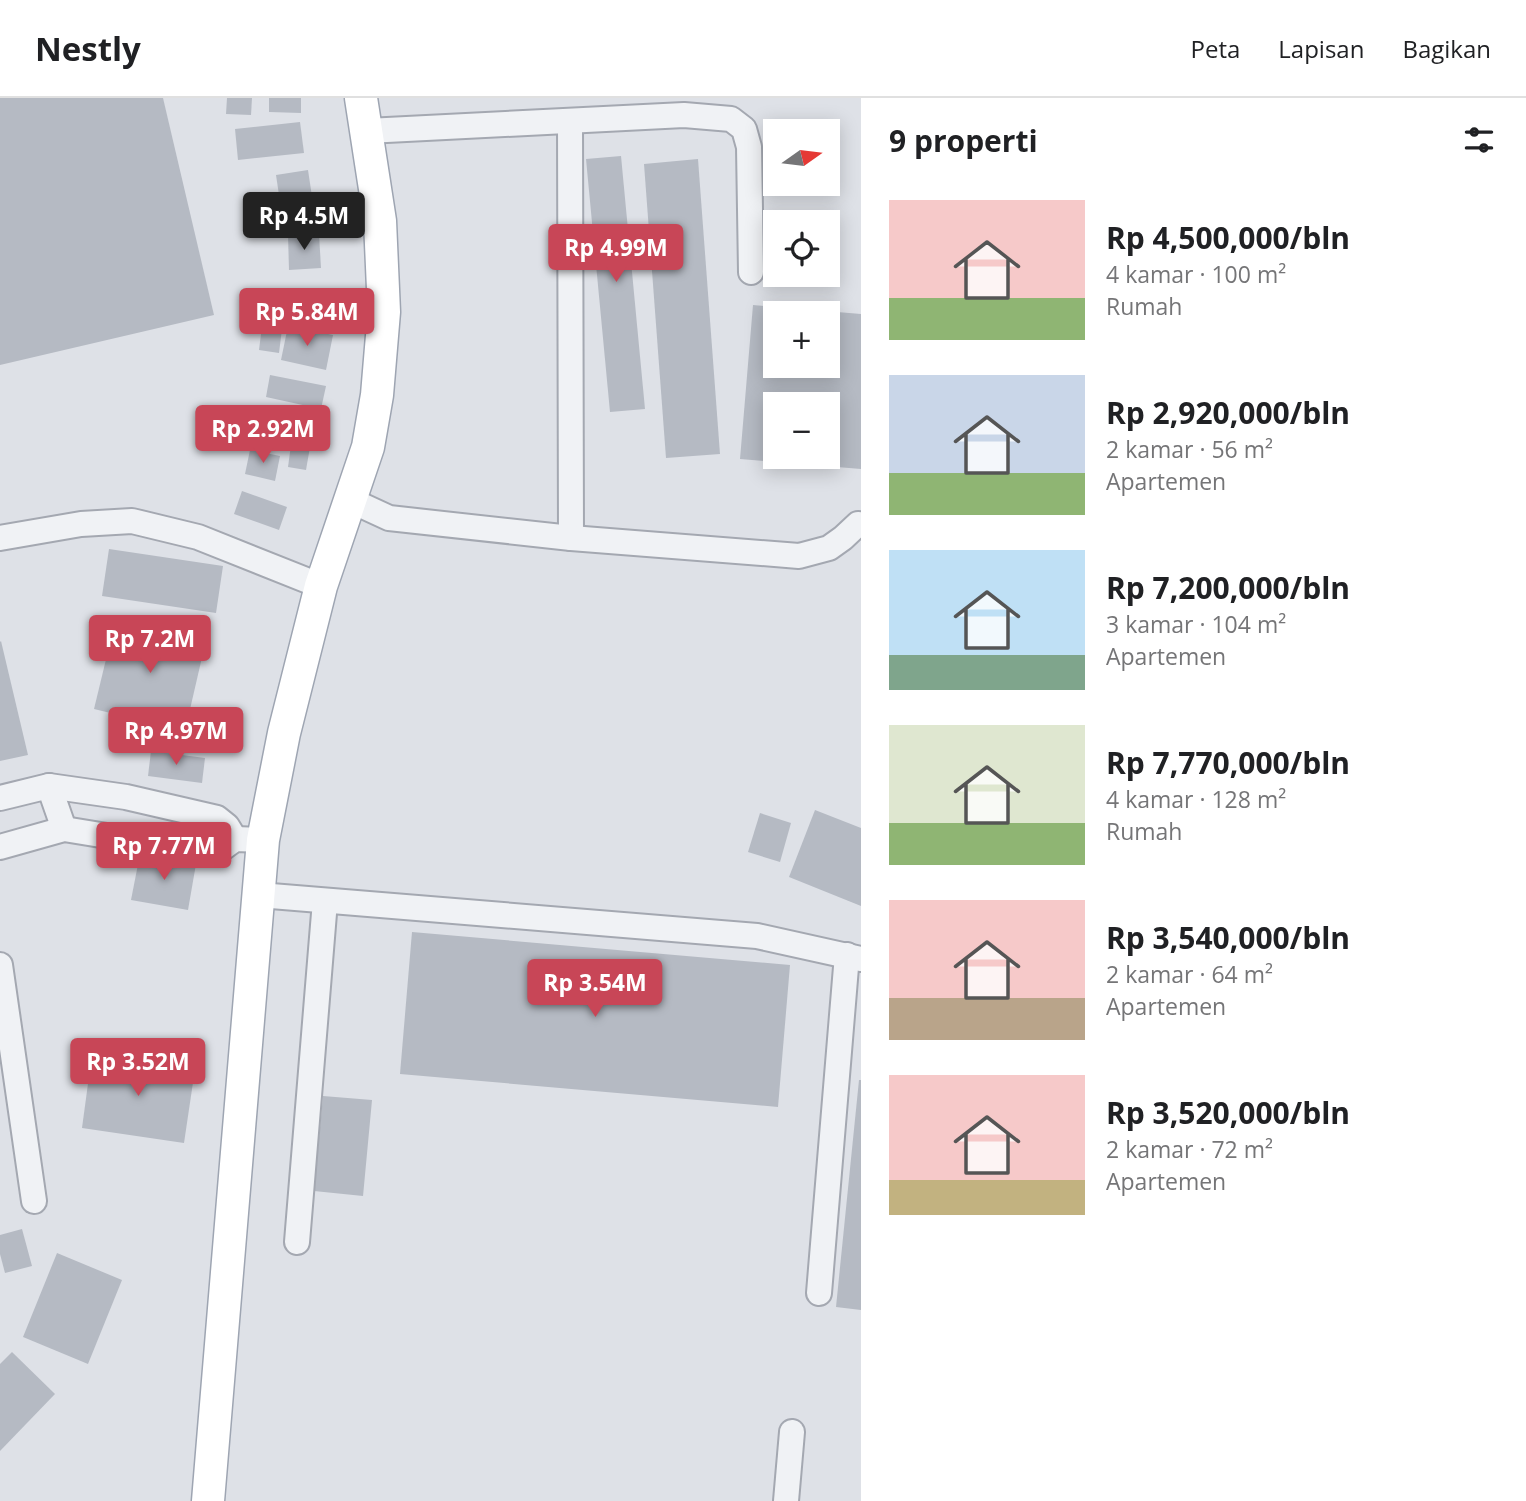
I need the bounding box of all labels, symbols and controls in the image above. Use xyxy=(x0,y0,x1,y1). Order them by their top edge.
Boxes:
text: Nestly xyxy=(35,26,141,71)
text: Peta xyxy=(1190,32,1240,65)
text: Lapisan xyxy=(1278,32,1364,65)
text: Bagikan xyxy=(1402,32,1491,65)
north arrow xyxy=(763,119,840,196)
map controls xyxy=(763,119,840,469)
text: 9 properti xyxy=(889,120,1038,161)
icon: filters xyxy=(1460,121,1498,159)
pin: Rp 4.5M xyxy=(239,192,369,252)
text: Rp 4.5M xyxy=(259,199,349,231)
button: locate xyxy=(763,210,840,287)
text: Rp 4,500,000/bln xyxy=(1106,217,1350,258)
pin: Rp 4.99M xyxy=(544,225,688,284)
icon: home xyxy=(945,228,1029,312)
text: Rp 4.99M xyxy=(564,231,668,263)
text: 4 kamar · 100 m² xyxy=(1106,258,1286,290)
pin: Rp 5.84M xyxy=(235,288,379,348)
text: Rumah xyxy=(1106,290,1182,322)
text: Rp 5.84M xyxy=(255,295,359,327)
button: + xyxy=(763,301,840,378)
button: − xyxy=(763,392,840,469)
text: Rp 2,920,000/bln xyxy=(1106,392,1350,433)
icon: home xyxy=(945,403,1029,487)
pin: Rp 2.92M xyxy=(191,406,335,465)
text: Rp 2.92M xyxy=(211,412,315,444)
text: 2 kamar · 56 m² xyxy=(1106,433,1273,465)
text: Apartemen xyxy=(1106,465,1226,497)
text: Rp 7,200,000/bln xyxy=(1106,567,1350,608)
icon: home xyxy=(945,578,1029,662)
text: 3 kamar · 104 m² xyxy=(1106,608,1286,640)
pin: Rp 7.2M xyxy=(85,616,215,675)
text: Rp 7.2M xyxy=(105,622,195,654)
text: Apartemen xyxy=(1106,640,1226,672)
pin: Rp 4.97M xyxy=(104,708,248,767)
text: Rp 4.97M xyxy=(124,714,228,746)
text: Rp 7,770,000/bln xyxy=(1106,742,1350,783)
icon: home xyxy=(945,753,1029,837)
text: 4 kamar · 128 m² xyxy=(1106,783,1286,815)
text: Rumah xyxy=(1106,815,1182,847)
pin: Rp 7.77M xyxy=(92,822,236,882)
text: Rp 7.77M xyxy=(112,829,216,861)
text: Rp 3,540,000/bln xyxy=(1106,917,1350,958)
icon: home xyxy=(945,928,1029,1012)
text: 2 kamar · 64 m² xyxy=(1106,958,1273,990)
pin: Rp 3.54M xyxy=(523,960,667,1019)
text: Rp 3.54M xyxy=(543,966,647,998)
text: Apartemen xyxy=(1106,990,1226,1022)
pin: Rp 3.52M xyxy=(66,1038,210,1098)
text: Rp 3.52M xyxy=(86,1045,190,1077)
text: Rp 3,520,000/bln xyxy=(1106,1092,1350,1133)
icon: home xyxy=(945,1103,1029,1187)
text: 2 kamar · 72 m² xyxy=(1106,1133,1273,1165)
text: Apartemen xyxy=(1106,1165,1226,1197)

